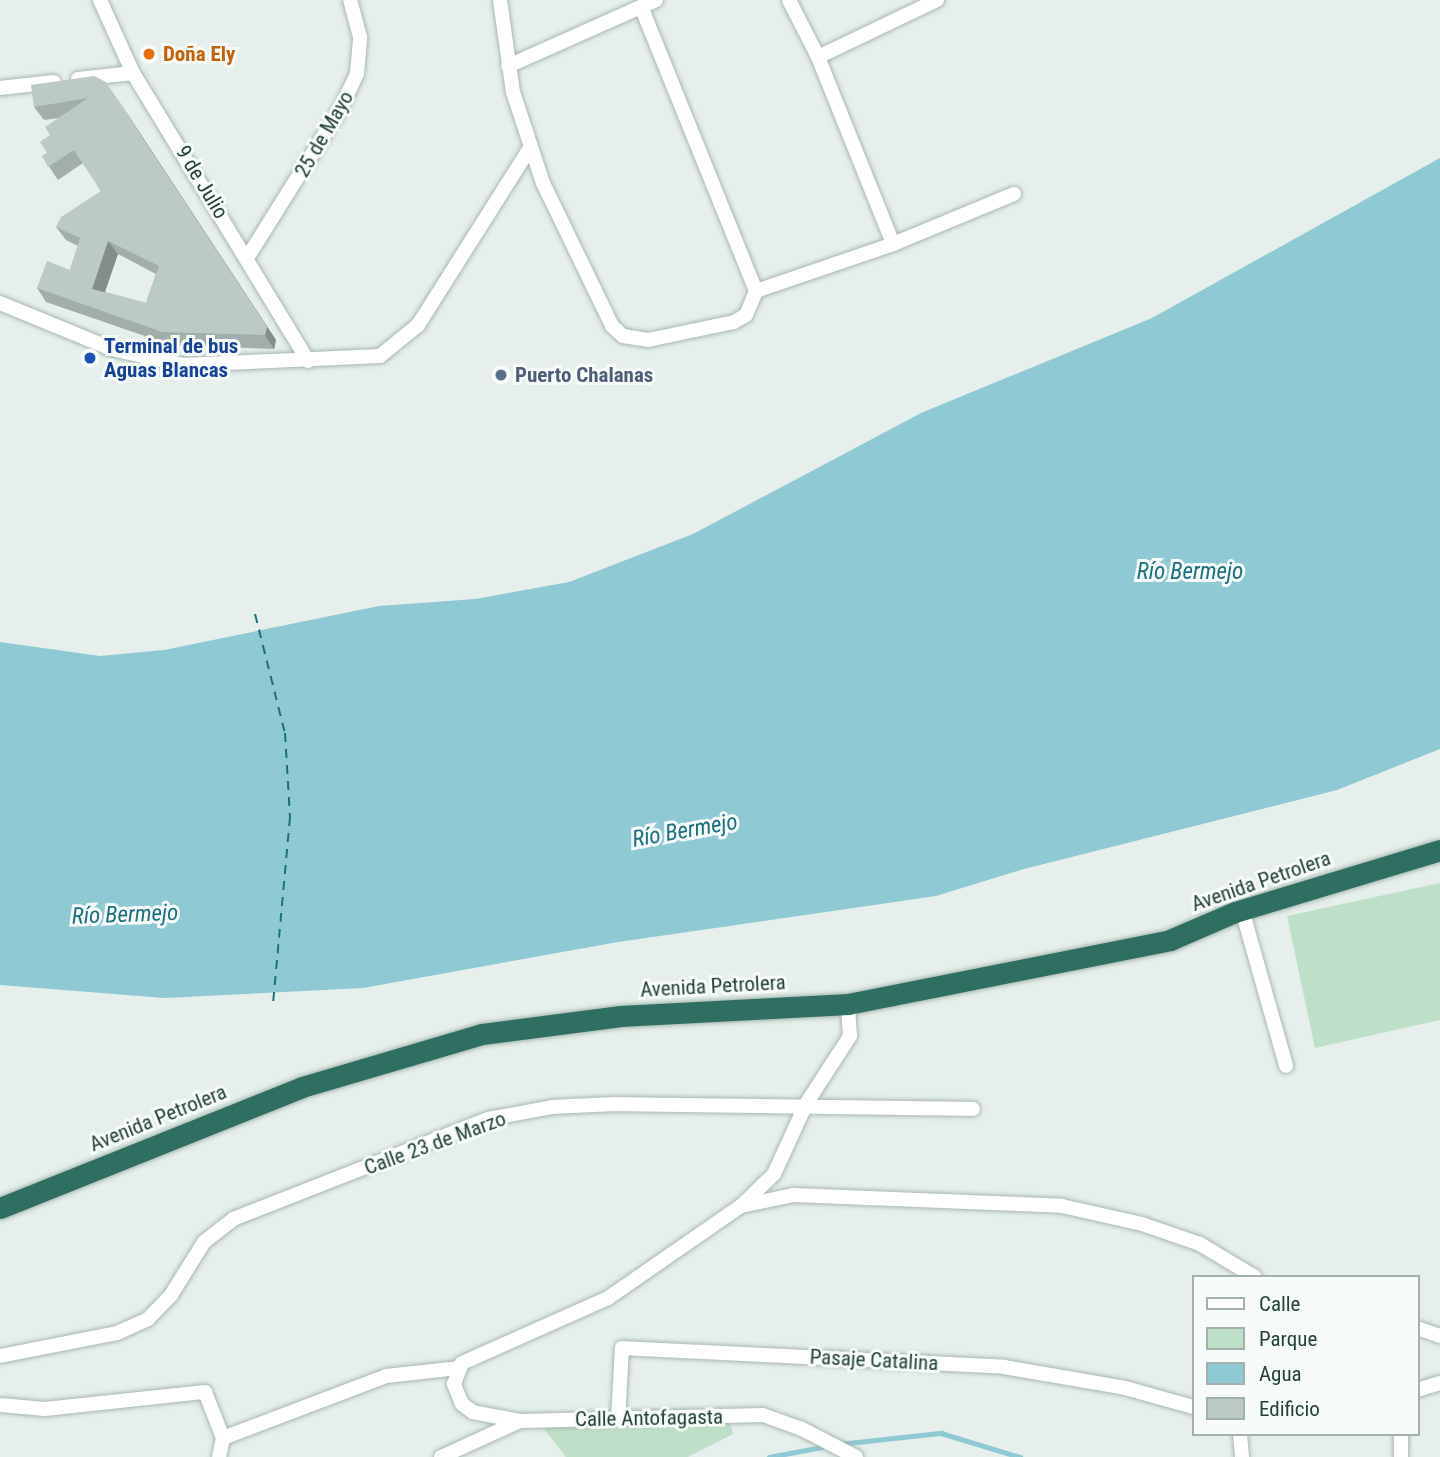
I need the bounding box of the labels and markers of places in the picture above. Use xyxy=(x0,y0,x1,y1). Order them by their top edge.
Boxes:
place label: Doña Ely xyxy=(163,41,235,67)
marker: Doña Ely xyxy=(141,46,157,62)
place label: Terminal de bus Aguas Blancas xyxy=(104,333,238,383)
marker: Terminal de bus Aguas Blancas xyxy=(82,350,98,366)
place label: Puerto Chalanas xyxy=(515,362,653,388)
marker: Puerto Chalanas xyxy=(493,367,509,383)

